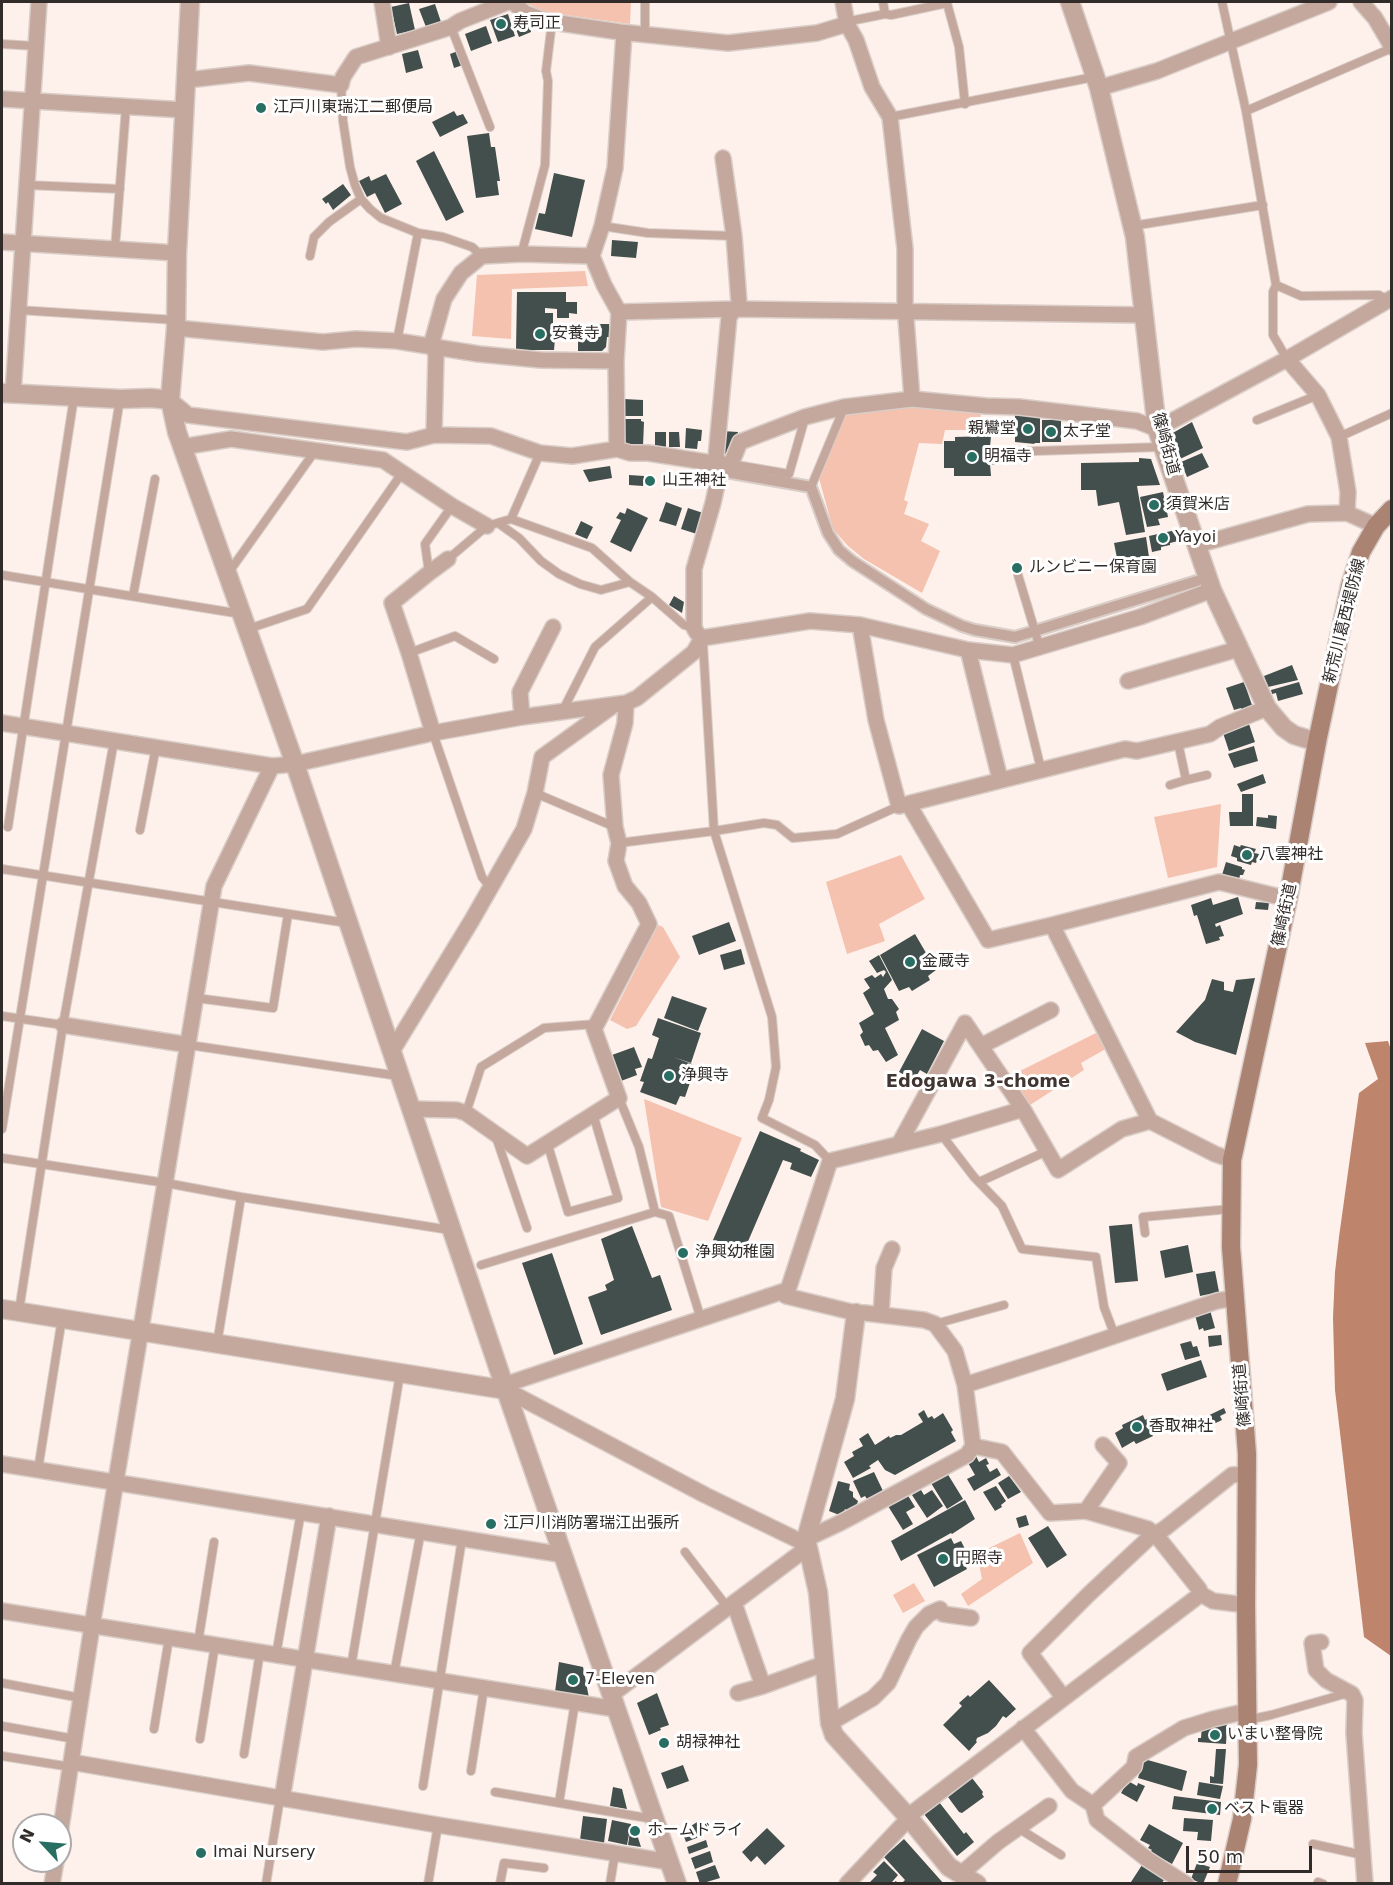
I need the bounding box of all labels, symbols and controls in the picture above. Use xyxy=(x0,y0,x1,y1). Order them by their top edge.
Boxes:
place label: 寿司正 xyxy=(513,14,561,34)
marker: 寿司正 xyxy=(494,17,508,31)
place label: 江戸川東瑞江二郵便局 xyxy=(273,98,433,118)
marker: 江戸川東瑞江二郵便局 xyxy=(254,101,268,115)
place label: 安養寺 xyxy=(552,324,600,344)
marker: 安養寺 xyxy=(533,327,547,341)
street label: 篠崎街道 xyxy=(1147,411,1183,477)
place label: 親鸞堂 xyxy=(968,419,1016,439)
marker: 親鸞堂 xyxy=(1021,422,1035,436)
place label: 太子堂 xyxy=(1063,422,1111,442)
marker: 太子堂 xyxy=(1044,425,1058,439)
place label: 明福寺 xyxy=(984,447,1032,467)
marker: 明福寺 xyxy=(965,450,979,464)
place label: 山王神社 xyxy=(662,471,726,491)
marker: 山王神社 xyxy=(643,474,657,488)
place label: 須賀米店 xyxy=(1166,495,1230,515)
marker: 須賀米店 xyxy=(1147,498,1161,512)
place label: Yayoi xyxy=(1175,528,1216,548)
marker: Yayoi xyxy=(1156,531,1170,545)
street label: 新荒川葛西堤防線 xyxy=(1320,557,1370,685)
place label: ルンビニー保育園 xyxy=(1029,558,1157,578)
marker: ルンビニー保育園 xyxy=(1010,561,1024,575)
place label: 八雲神社 xyxy=(1259,845,1323,865)
marker: 八雲神社 xyxy=(1240,848,1254,862)
street label: 篠崎街道 xyxy=(1269,882,1301,948)
place label: 金蔵寺 xyxy=(922,952,970,972)
marker: 金蔵寺 xyxy=(903,955,917,969)
place label: 浄興寺 xyxy=(681,1066,729,1086)
marker: 浄興寺 xyxy=(662,1069,676,1083)
district label: Edogawa 3-chome xyxy=(886,1071,1070,1093)
place label: 浄興幼稚園 xyxy=(695,1243,775,1263)
marker: 浄興幼稚園 xyxy=(676,1246,690,1260)
street label: 篠崎街道 xyxy=(1231,1362,1255,1428)
place label: 香取神社 xyxy=(1149,1417,1213,1437)
marker: 香取神社 xyxy=(1130,1420,1144,1434)
place label: 江戸川消防署瑞江出張所 xyxy=(503,1514,679,1534)
marker: 江戸川消防署瑞江出張所 xyxy=(484,1517,498,1531)
place label: 円照寺 xyxy=(955,1549,1003,1569)
marker: 円照寺 xyxy=(936,1552,950,1566)
place label: 7-Eleven xyxy=(585,1670,655,1690)
marker: 7-Eleven xyxy=(566,1673,580,1687)
place label: いまい整骨院 xyxy=(1227,1725,1323,1745)
marker: いまい整骨院 xyxy=(1208,1728,1222,1742)
place label: 胡禄神社 xyxy=(676,1733,740,1753)
marker: 胡禄神社 xyxy=(657,1736,671,1750)
place label: ベスト電器 xyxy=(1224,1799,1304,1819)
marker: ベスト電器 xyxy=(1205,1802,1219,1816)
north arrow xyxy=(12,1813,72,1873)
place label: ホームドライ xyxy=(647,1821,743,1841)
marker: ホームドライ xyxy=(628,1824,642,1838)
text: N xyxy=(16,1826,39,1846)
scale bar xyxy=(1189,1834,1315,1872)
place label: Imai Nursery xyxy=(213,1843,316,1863)
marker: Imai Nursery xyxy=(194,1846,208,1860)
text: 50 m xyxy=(1197,1846,1243,1867)

